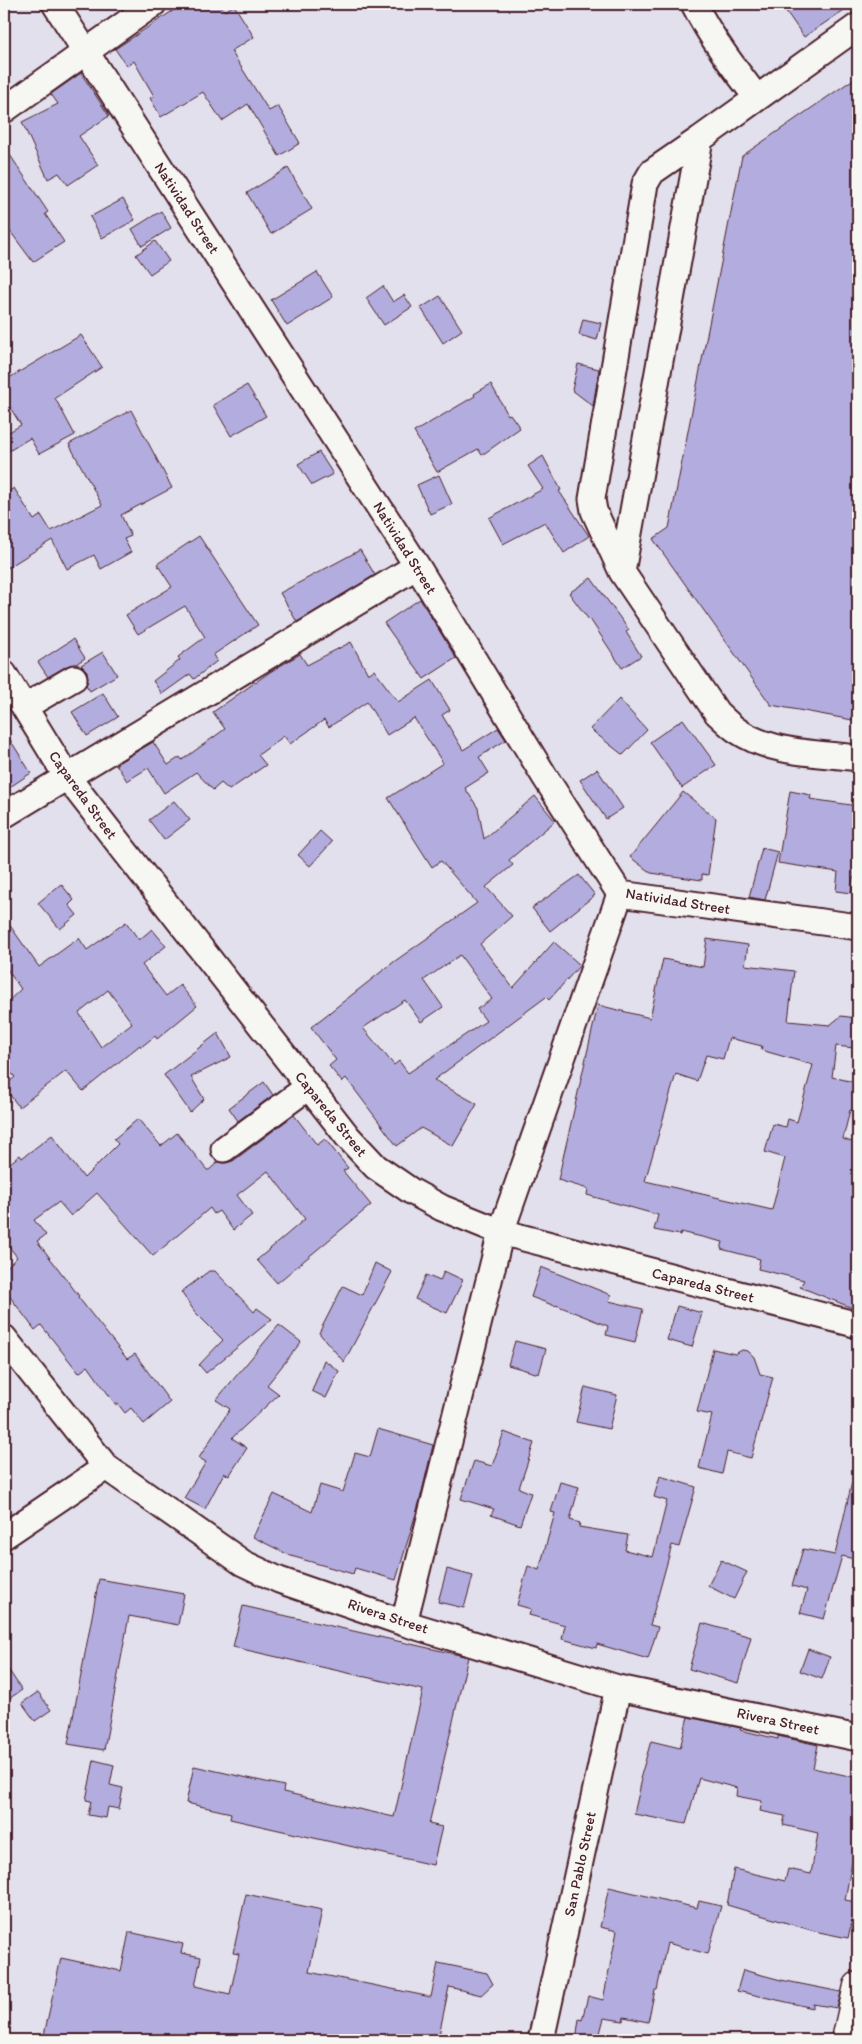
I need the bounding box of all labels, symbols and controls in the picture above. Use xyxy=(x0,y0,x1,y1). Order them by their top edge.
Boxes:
street label: Natividad Street xyxy=(151,159,224,258)
street label: Natividad Street xyxy=(369,498,441,598)
street label: Capareda Street xyxy=(45,747,121,843)
street label: Natividad Street xyxy=(624,884,732,918)
street label: Capareda Street xyxy=(291,1068,371,1161)
street label: Capareda Street xyxy=(650,1264,756,1306)
street label: Rivera Street xyxy=(345,1595,431,1638)
street label: Rivera Street xyxy=(735,1703,821,1739)
street label: San Pablo Street xyxy=(560,1810,600,1918)

